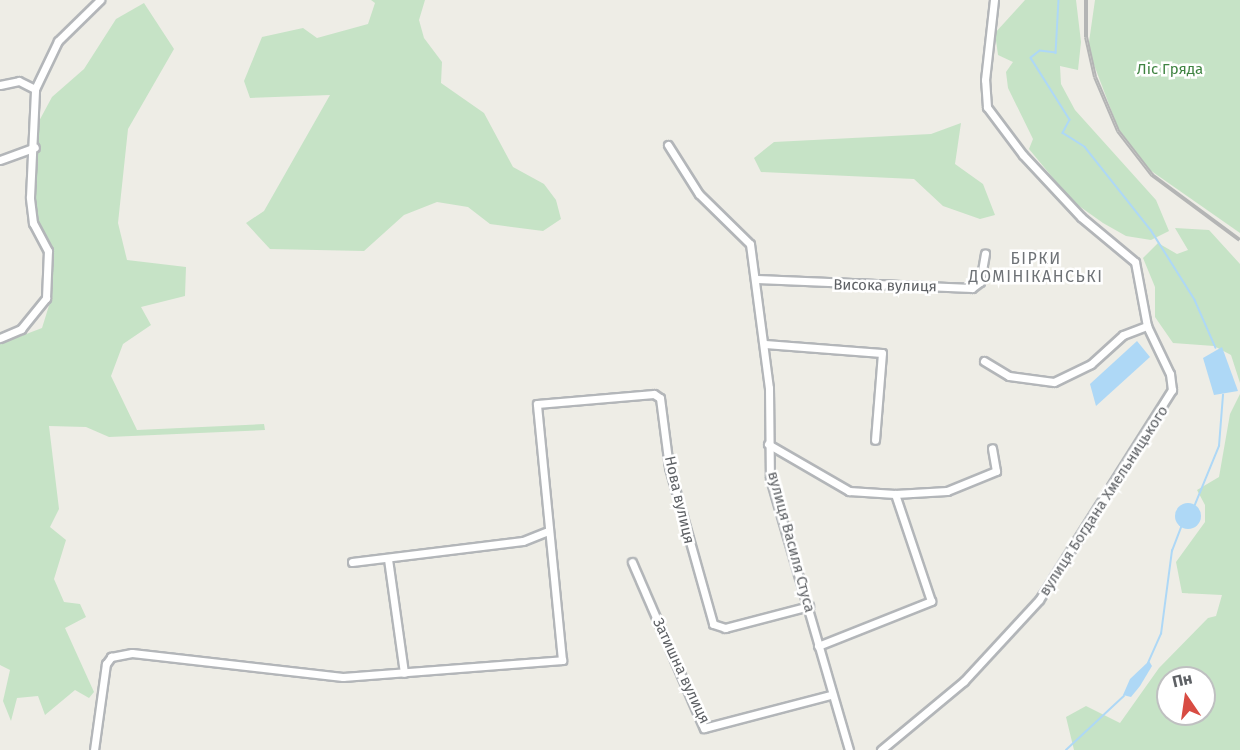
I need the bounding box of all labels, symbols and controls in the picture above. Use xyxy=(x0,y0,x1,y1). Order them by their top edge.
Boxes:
park label: Ліс Гряда xyxy=(1137,61,1203,79)
district label: БІРКИ ДОМІНІКАНСЬКІ xyxy=(969,249,1103,287)
street label: Висока вулиця xyxy=(833,276,937,296)
street label: вулиця Богдана Хмельницького xyxy=(1036,403,1172,599)
street label: Нова вулиця xyxy=(660,454,698,546)
street label: вулиця Василя Стуса xyxy=(763,469,819,615)
street label: Затишна вулиця xyxy=(649,615,713,727)
north arrow xyxy=(1156,666,1216,726)
text: Пн xyxy=(1170,668,1194,691)

